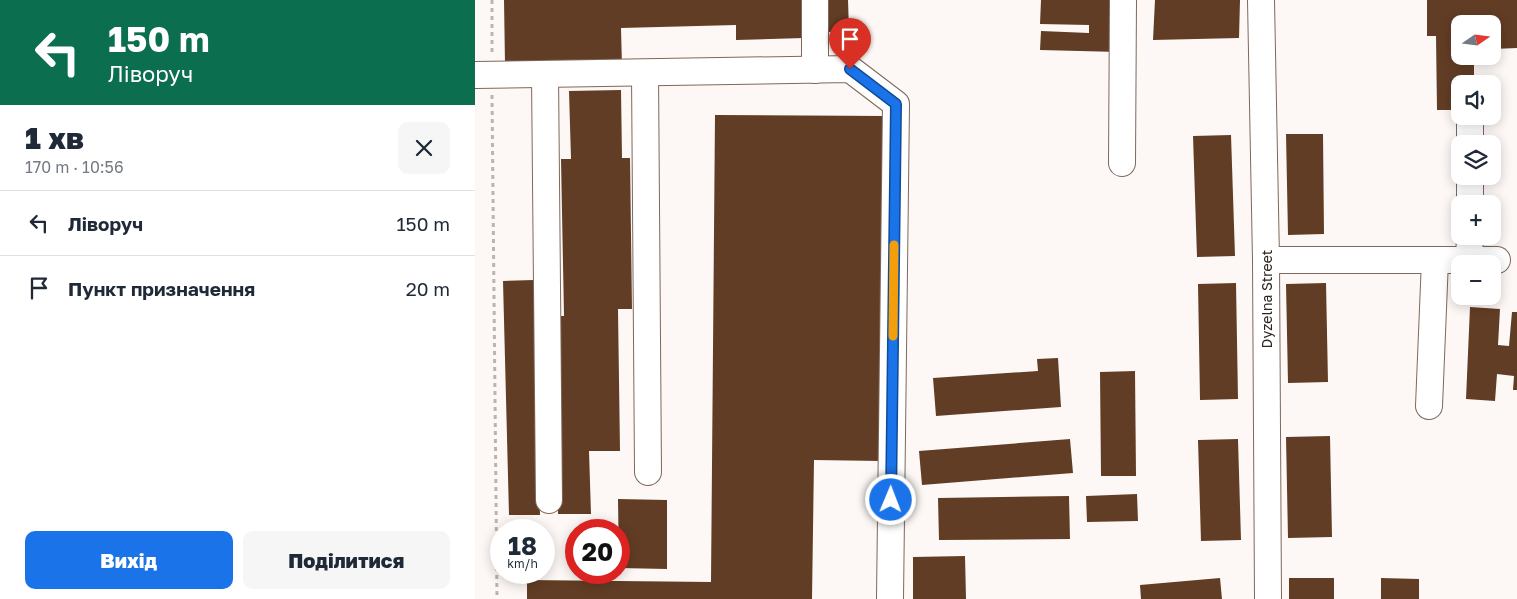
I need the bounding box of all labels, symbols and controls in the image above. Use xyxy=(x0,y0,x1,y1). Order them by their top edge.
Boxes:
north arrow xyxy=(1451,15,1501,65)
map controls xyxy=(1451,15,1501,305)
text: 150 m xyxy=(108,18,210,60)
pin xyxy=(829,18,871,69)
icon: left xyxy=(25,20,90,85)
icon: arrive xyxy=(836,25,864,53)
text: Ліворуч xyxy=(108,60,193,87)
button: sound xyxy=(1451,75,1501,125)
text: 1 хв xyxy=(25,120,84,156)
button: close xyxy=(398,122,450,174)
button: layers xyxy=(1451,135,1501,185)
text: 170 m · 10:56 xyxy=(25,157,124,177)
button: + xyxy=(1451,195,1501,245)
icon: left xyxy=(25,209,53,237)
text: Ліворуч xyxy=(68,212,143,235)
text: 150 m xyxy=(396,212,450,235)
street label: Dyzelna Street xyxy=(1258,250,1275,348)
button: − xyxy=(1451,255,1501,305)
icon: arrive xyxy=(25,274,53,302)
text: Пункт призначення xyxy=(68,277,255,300)
text: 20 m xyxy=(406,277,450,300)
position arrow xyxy=(864,473,916,525)
speed limit sign: 20 xyxy=(565,519,630,584)
text: 18 xyxy=(508,530,537,561)
button: Вихід xyxy=(25,531,233,589)
button: Поділитися xyxy=(243,531,450,589)
text: km/h xyxy=(507,556,538,571)

